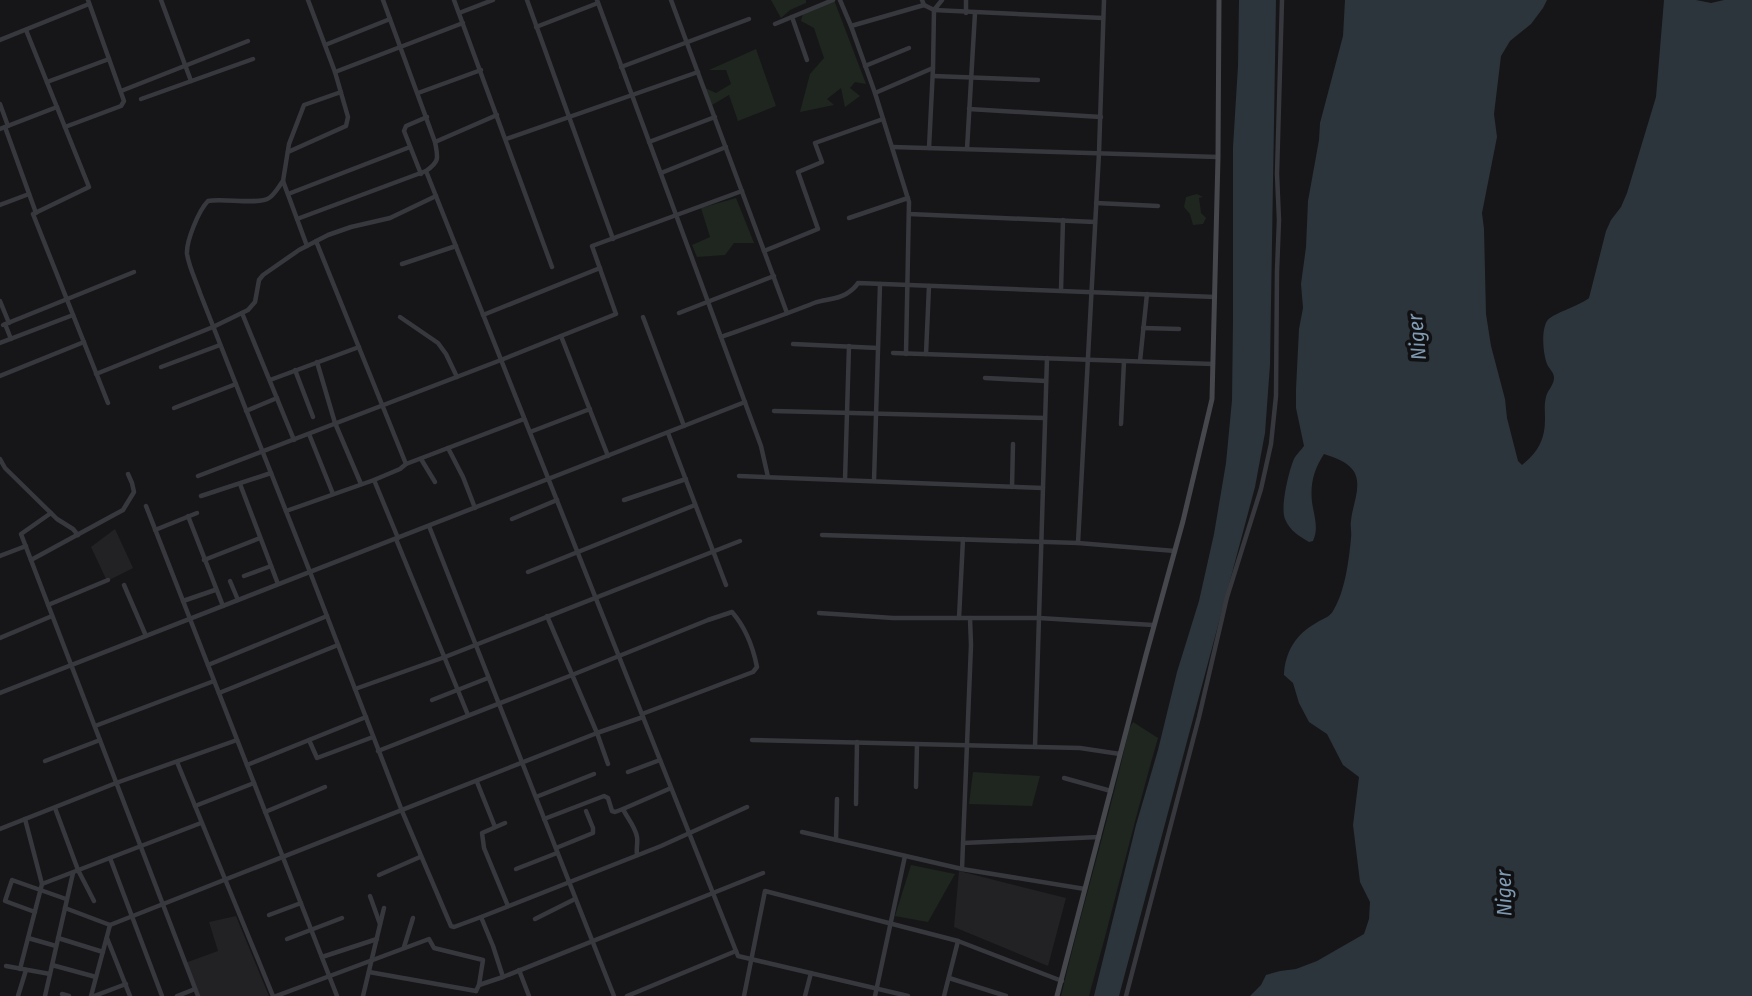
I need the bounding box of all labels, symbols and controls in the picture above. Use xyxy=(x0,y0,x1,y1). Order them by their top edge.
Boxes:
water label: Niger xyxy=(1402,312,1432,361)
water label: Niger xyxy=(1491,869,1517,916)

